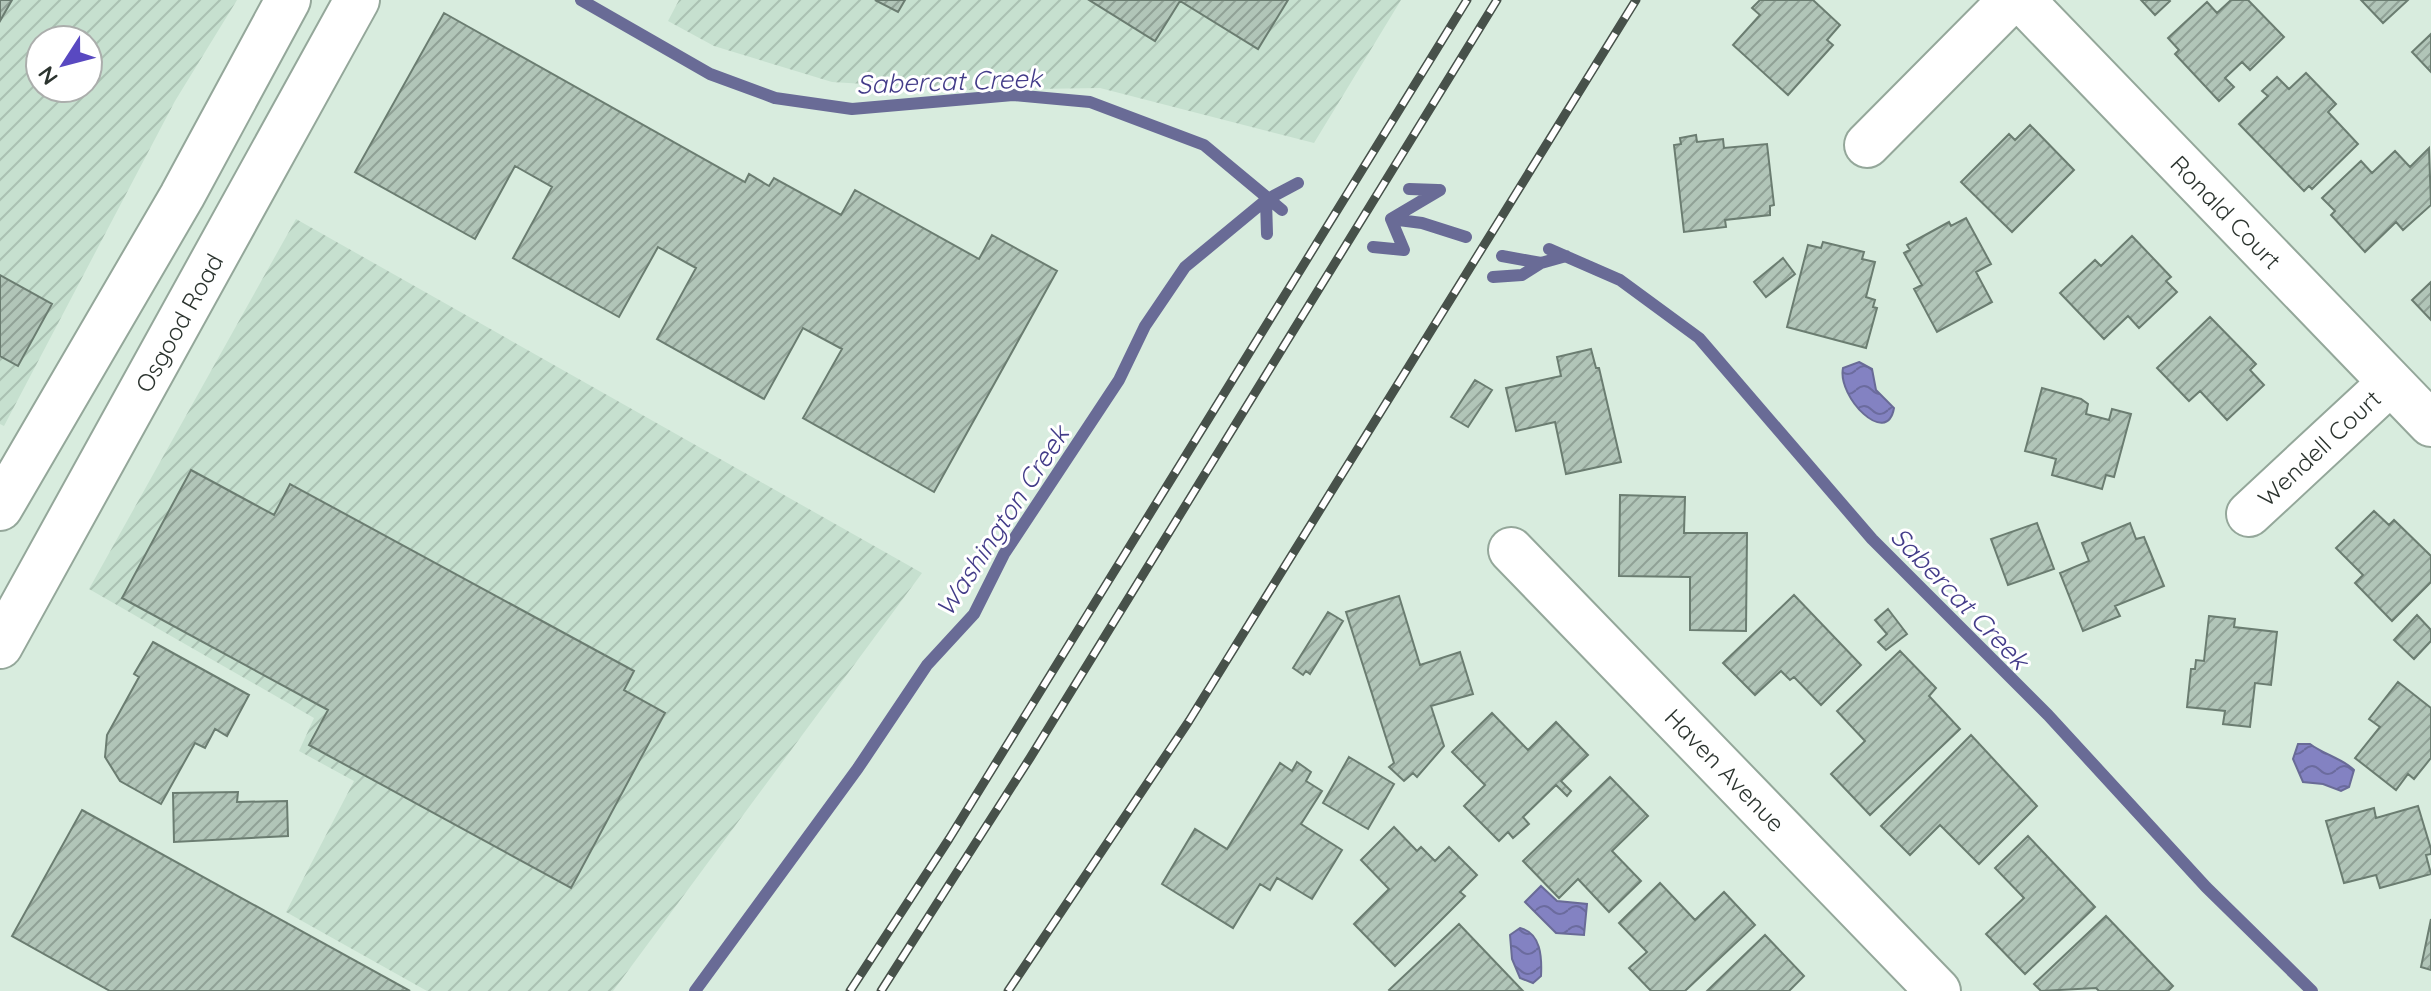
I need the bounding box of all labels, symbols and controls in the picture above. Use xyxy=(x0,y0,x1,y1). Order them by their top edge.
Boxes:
north arrow xyxy=(24,24,104,104)
text: N xyxy=(32,61,64,91)
water label: Sabercat Creek xyxy=(856,61,1044,101)
street label: Ronald Court xyxy=(2164,149,2288,275)
street label: Osgood Road xyxy=(129,248,229,398)
street label: Wendell Court xyxy=(2251,383,2387,513)
water label: Washington Creek xyxy=(928,418,1077,623)
water label: Sabercat Creek xyxy=(1884,520,2038,678)
street label: Haven Avenue xyxy=(1659,702,1791,838)

